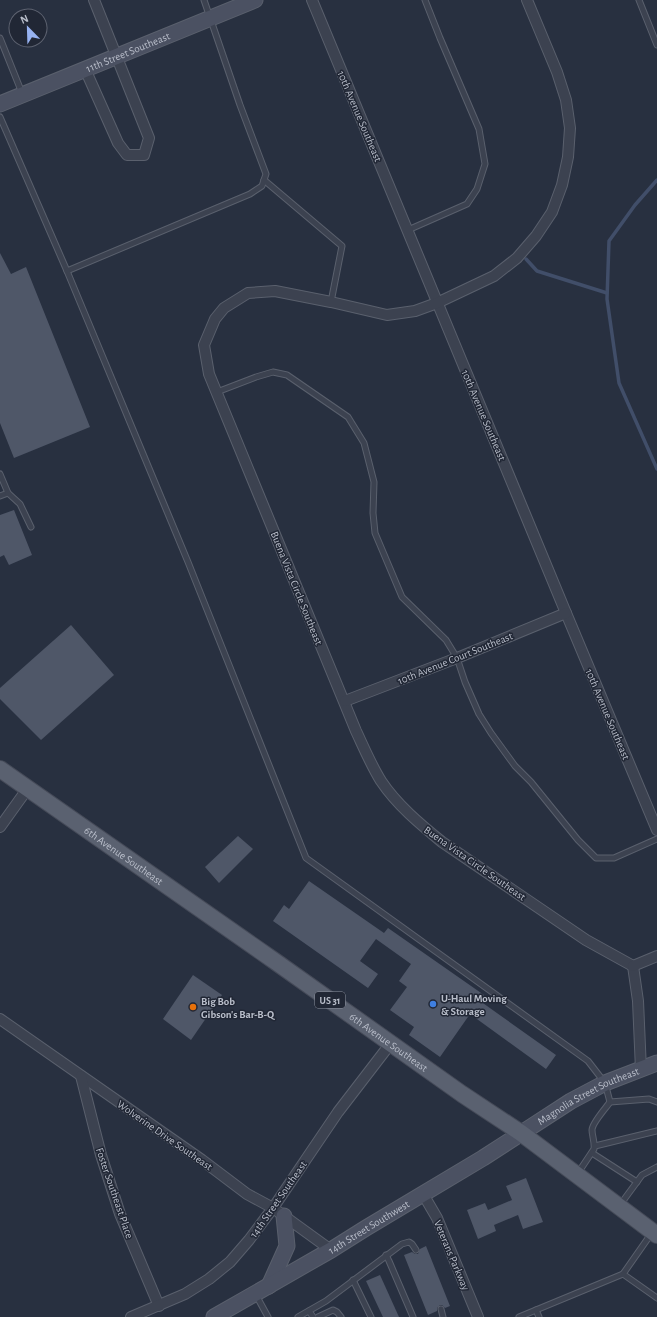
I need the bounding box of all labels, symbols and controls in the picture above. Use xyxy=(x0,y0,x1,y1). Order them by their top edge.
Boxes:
north arrow xyxy=(8,8,48,48)
text: N xyxy=(19,13,30,26)
street label: 11th Street Southeast xyxy=(84,30,172,74)
street label: 10th Avenue Southeast xyxy=(335,69,384,164)
street label: 10th Avenue Southeast xyxy=(459,368,508,463)
street label: Buena Vista Circle Southeast xyxy=(269,530,325,647)
street label: 10th Avenue Court Southeast xyxy=(396,630,515,687)
street label: 10th Avenue Southeast xyxy=(583,667,632,762)
street label: Buena Vista Circle Southeast xyxy=(422,824,528,903)
street label: 6th Avenue Southeast xyxy=(82,825,165,887)
road number: US 31 xyxy=(315,992,345,1008)
place label: U-Haul Moving & Storage xyxy=(441,993,507,1017)
place label: Big Bob Gibson's Bar-B-Q xyxy=(201,996,276,1021)
marker: U-Haul Moving & Storage xyxy=(428,999,438,1009)
marker: Big Bob Gibson's Bar-B-Q xyxy=(188,1002,198,1012)
street label: 6th Avenue Southeast xyxy=(347,1011,430,1074)
street label: Magnolia Street Southeast xyxy=(536,1065,641,1127)
street label: Wolverine Drive Southeast xyxy=(115,1098,215,1173)
street label: Foster Southeast Place xyxy=(94,1146,135,1240)
street label: 14th Street Southeast xyxy=(248,1159,309,1240)
street label: 14th Street Southwest xyxy=(327,1198,412,1256)
street label: Veterans Parkway xyxy=(432,1218,471,1292)

